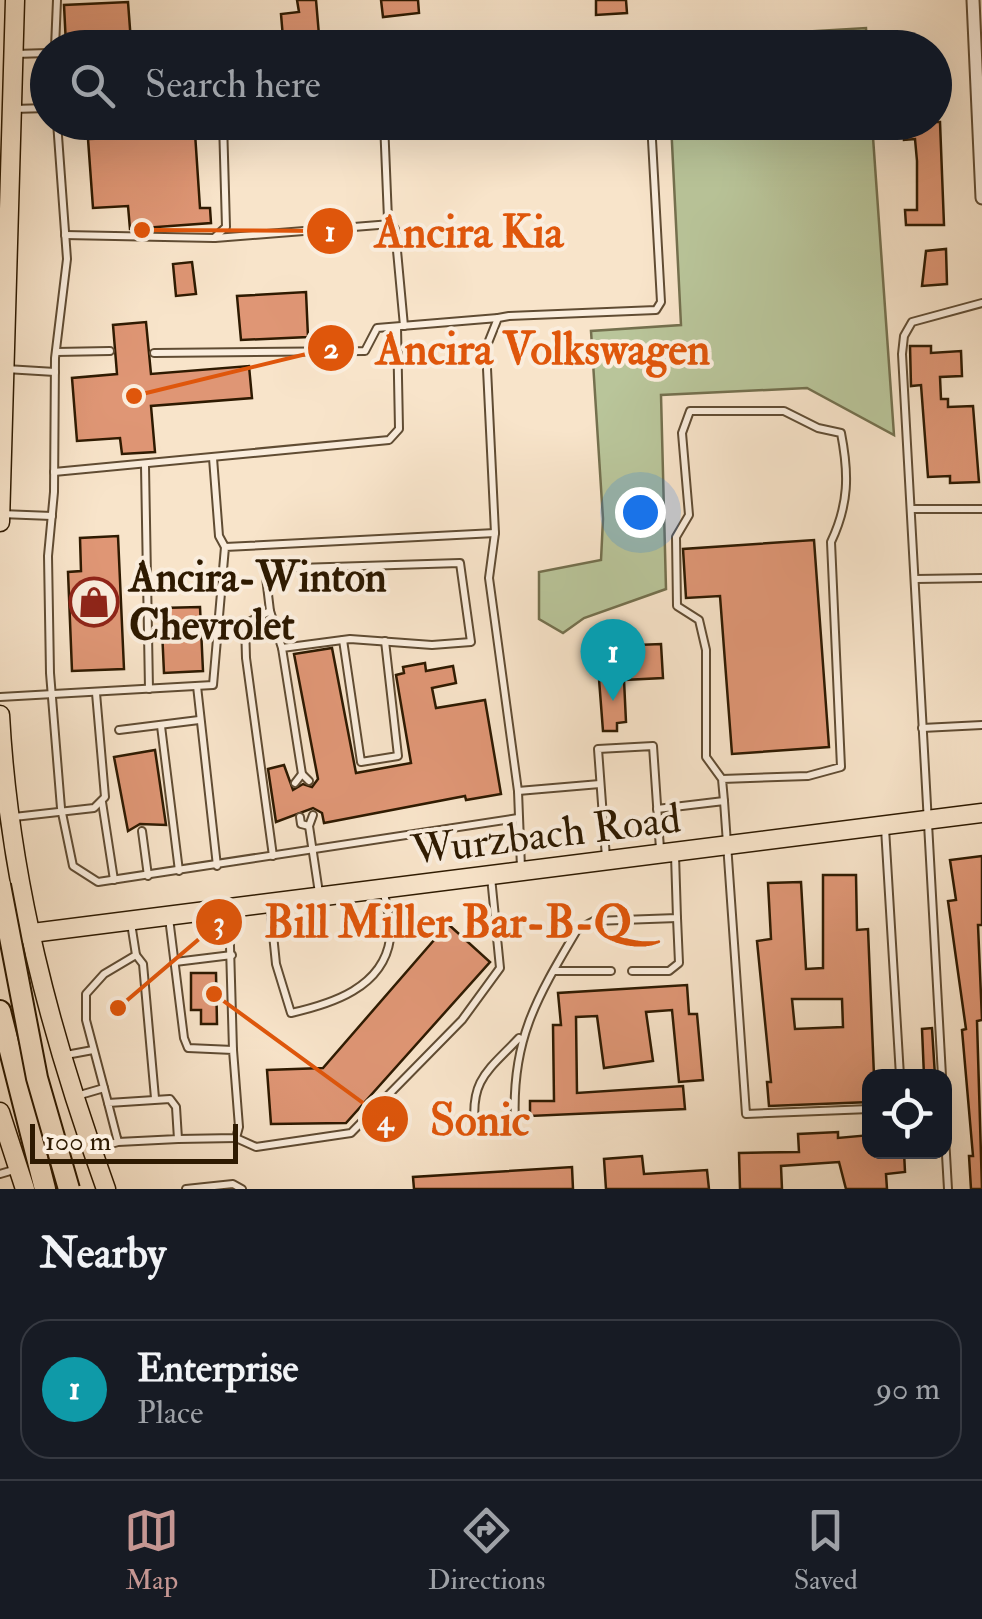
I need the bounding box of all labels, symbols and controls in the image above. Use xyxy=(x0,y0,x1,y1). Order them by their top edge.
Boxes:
search box xyxy=(30,30,952,140)
icon: search xyxy=(65,58,120,113)
text: Search here xyxy=(145,61,321,109)
callout: Ancira Kia xyxy=(305,193,584,268)
text: Ancira Kia xyxy=(373,205,565,261)
text: 1 xyxy=(325,213,335,250)
callout: Ancira Volkswagen xyxy=(306,310,730,385)
text: Ancira Volkswagen xyxy=(374,322,711,378)
text: 2 xyxy=(323,330,339,367)
your location xyxy=(615,487,666,538)
place label: Ancira-Winton Chevrolet xyxy=(127,552,387,652)
shop icon: Ancira-Winton Chevrolet xyxy=(68,576,120,628)
pin: 1 xyxy=(580,618,646,701)
street label: Wurzbach Road xyxy=(407,793,684,877)
callout: Bill Miller Bar-B-Q xyxy=(194,884,652,959)
text: Bill Miller Bar-B-Q xyxy=(264,895,661,951)
text: 3 xyxy=(213,904,225,941)
map controls xyxy=(862,1069,952,1159)
button: locate xyxy=(862,1069,952,1159)
callout: Sonic xyxy=(360,1082,550,1157)
text: Sonic xyxy=(430,1093,530,1149)
text: 4 xyxy=(376,1102,395,1139)
scale bar xyxy=(30,1119,238,1164)
text: 100 m xyxy=(45,1124,111,1159)
text: Nearby xyxy=(40,1228,166,1280)
text: Enterprise xyxy=(137,1345,298,1393)
text: 1 xyxy=(69,1369,80,1409)
text: 90 m xyxy=(876,1369,940,1409)
text: Place xyxy=(137,1393,203,1433)
tab: Map xyxy=(124,1503,179,1598)
tab: Directions xyxy=(428,1503,545,1598)
tab: Saved xyxy=(794,1503,858,1598)

